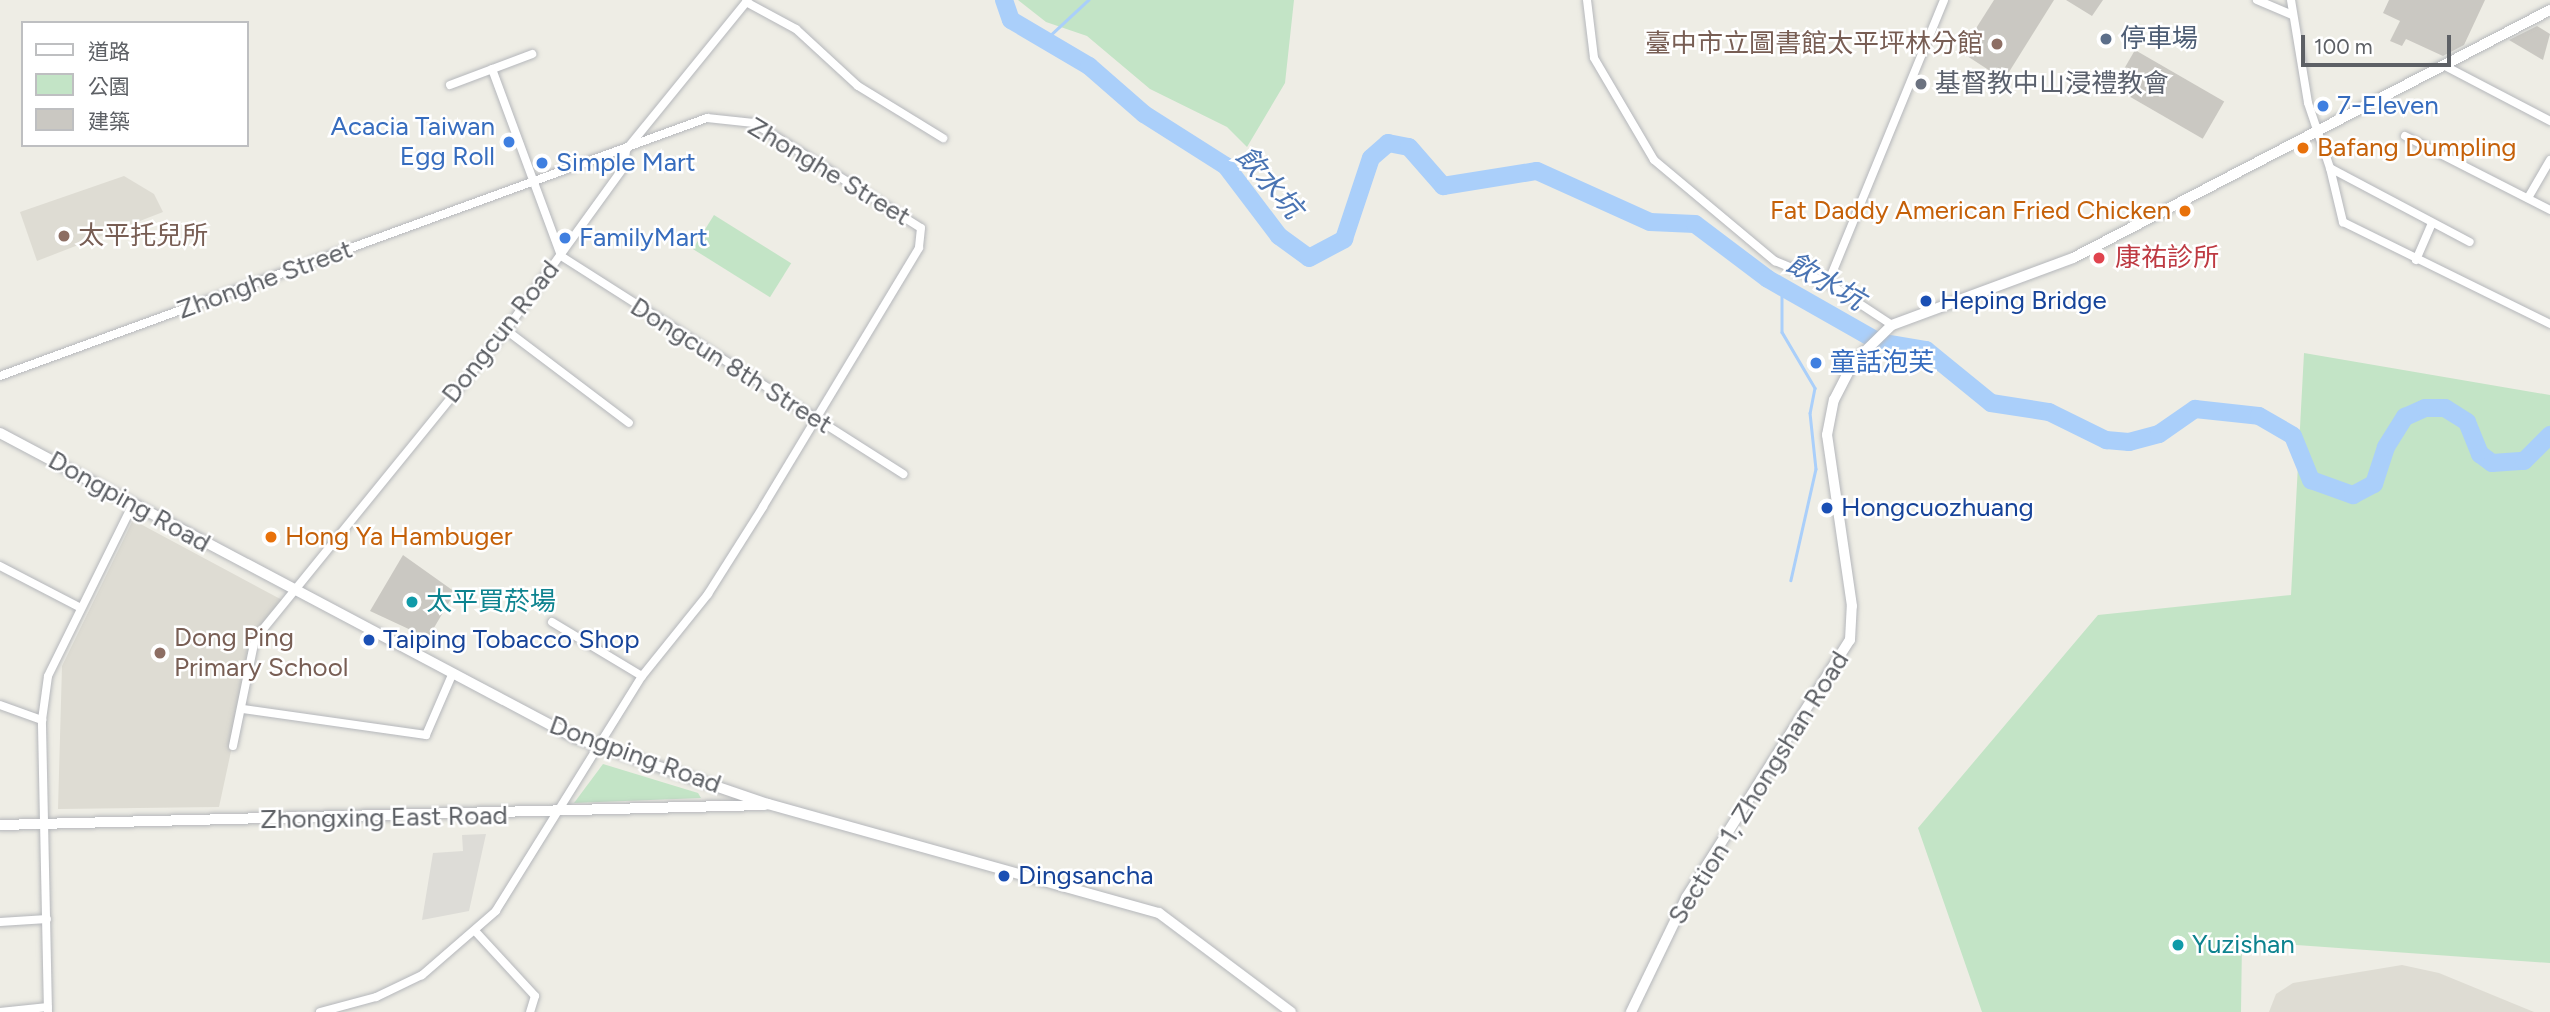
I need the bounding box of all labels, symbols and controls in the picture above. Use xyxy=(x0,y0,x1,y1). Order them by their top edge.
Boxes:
legend xyxy=(21,21,248,147)
scale bar xyxy=(2305,21,2456,65)
place label: 停車場 xyxy=(2120,23,2198,55)
place label: 臺中市立圖書館太平坪林分館 xyxy=(1645,28,1983,60)
marker: 停車場 xyxy=(2098,31,2114,47)
text: 100 m xyxy=(2314,34,2373,59)
marker: 臺中市立圖書館太平坪林分館 xyxy=(1989,36,2005,52)
text: 道路 xyxy=(88,39,130,64)
place label: 基督教中山浸禮教會 xyxy=(1935,68,2169,100)
text: 公園 xyxy=(88,74,130,99)
marker: 基督教中山浸禮教會 xyxy=(1913,76,1929,92)
place label: 7-Eleven xyxy=(2337,90,2439,122)
marker: 7-Eleven xyxy=(2315,98,2331,114)
text: 建築 xyxy=(88,109,130,134)
place label: Acacia Taiwan Egg Roll xyxy=(331,111,495,172)
street label: Zhonghe Street xyxy=(742,111,916,233)
place label: Bafang Dumpling xyxy=(2317,132,2517,164)
marker: Acacia Taiwan Egg Roll xyxy=(501,134,517,150)
water label: 飲水坑 xyxy=(1230,139,1310,225)
marker: Bafang Dumpling xyxy=(2295,140,2311,156)
place label: Simple Mart xyxy=(556,147,696,179)
marker: Simple Mart xyxy=(534,155,550,171)
place label: Fat Daddy American Fried Chicken xyxy=(1770,195,2171,227)
marker: Fat Daddy American Fried Chicken xyxy=(2177,203,2193,219)
place label: 太平托兒所 xyxy=(78,220,208,252)
place label: FamilyMart xyxy=(579,222,708,254)
marker: 太平托兒所 xyxy=(56,228,72,244)
marker: FamilyMart xyxy=(557,230,573,246)
street label: Zhonghe Street xyxy=(173,234,357,326)
place label: 康祐診所 xyxy=(2115,242,2219,274)
water label: 飲水坑 xyxy=(1781,245,1871,317)
marker: 康祐診所 xyxy=(2089,248,2109,268)
street label: Dongcun Road xyxy=(436,255,566,409)
place label: Heping Bridge xyxy=(1940,285,2107,317)
street label: Dongcun 8th Street xyxy=(624,291,838,441)
marker: Heping Bridge xyxy=(1918,293,1934,309)
place label: 童話泡芙 xyxy=(1830,347,1934,379)
marker: 童話泡芙 xyxy=(1808,355,1824,371)
street label: Dongping Road xyxy=(43,445,215,559)
place label: Hongcuozhuang xyxy=(1841,492,2034,524)
marker: Hongcuozhuang xyxy=(1819,500,1835,516)
place label: Hong Ya Hambuger xyxy=(285,521,513,553)
marker: Hong Ya Hambuger xyxy=(263,529,279,545)
place label: 太平買菸場 xyxy=(426,586,556,618)
marker: 太平買菸場 xyxy=(404,594,420,610)
place label: Dong Ping Primary School xyxy=(174,622,348,684)
place label: Taiping Tobacco Shop xyxy=(383,624,640,656)
marker: Taiping Tobacco Shop xyxy=(361,632,377,648)
marker: Dong Ping Primary School xyxy=(152,645,168,661)
street label: Section 1, Zhongshan Road xyxy=(1662,646,1856,930)
street label: Dongping Road xyxy=(545,710,725,800)
street label: Zhongxing East Road xyxy=(260,800,508,836)
place label: Dingsancha xyxy=(1018,860,1153,892)
marker: Dingsancha xyxy=(996,868,1012,884)
place label: Yuzishan xyxy=(2192,929,2295,961)
marker: Yuzishan xyxy=(2170,937,2186,953)

